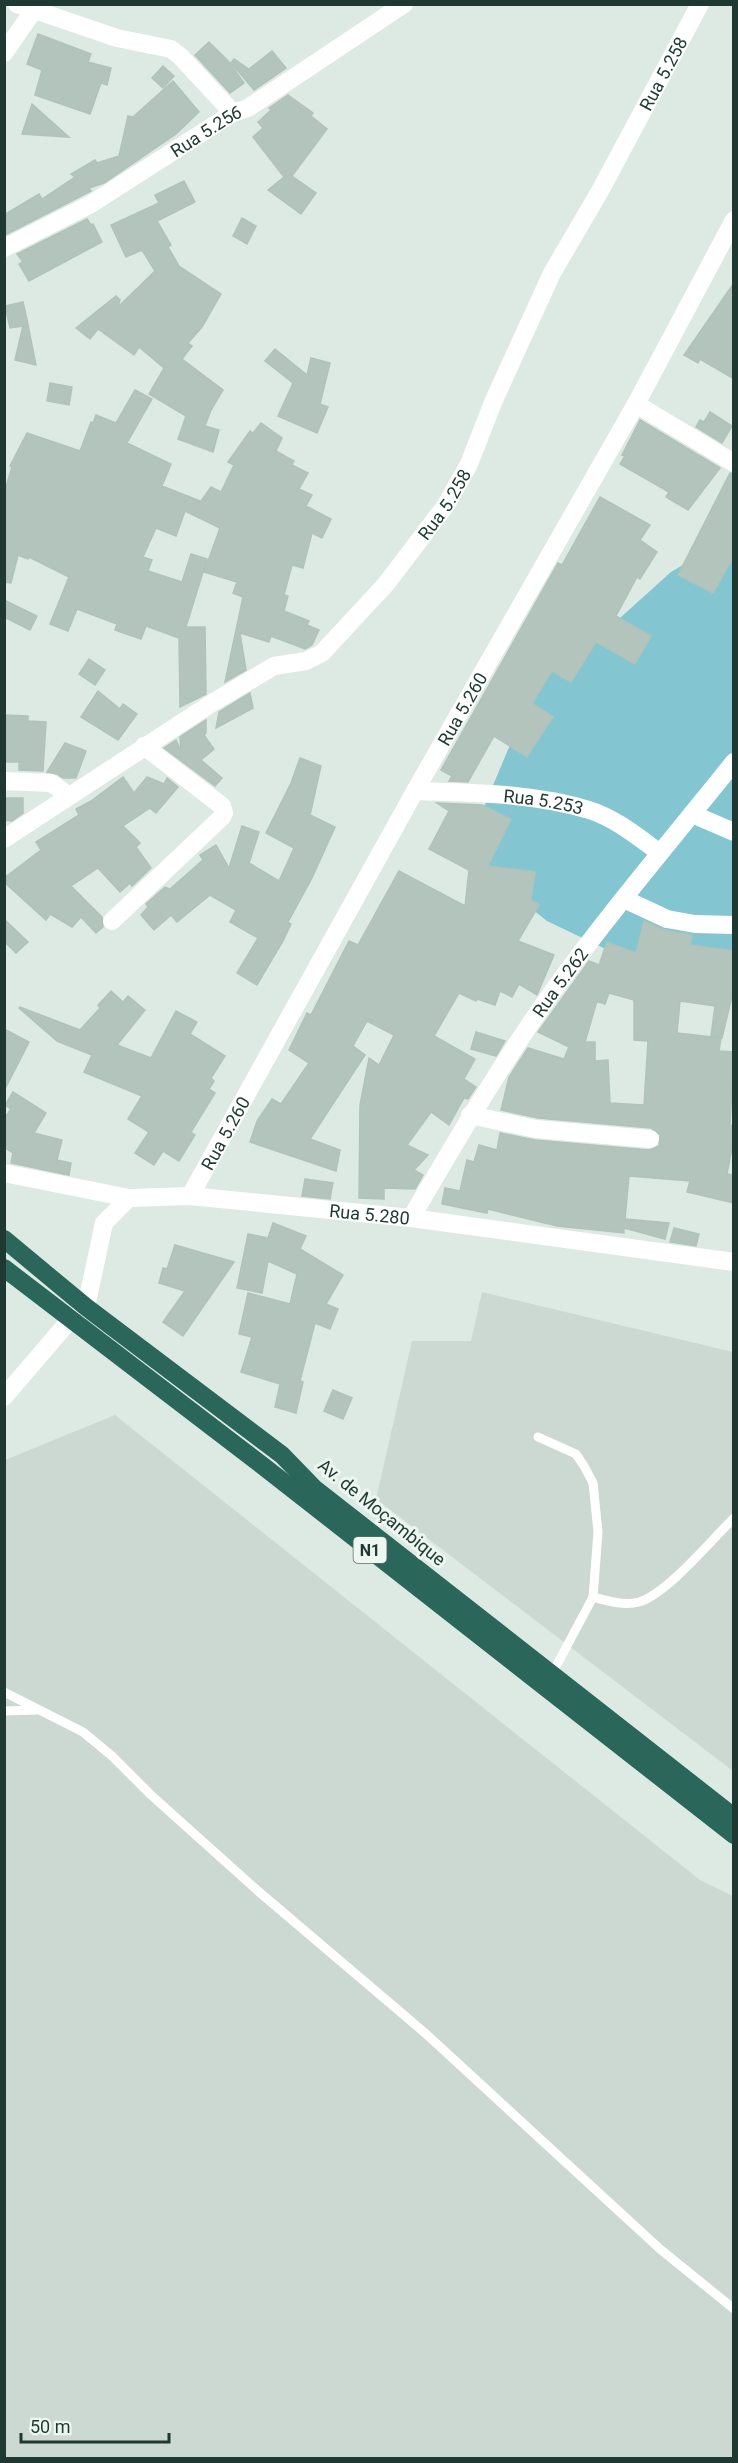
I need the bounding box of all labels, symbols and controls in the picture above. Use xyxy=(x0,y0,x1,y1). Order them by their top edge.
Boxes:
street label: Rua 5.258 xyxy=(635,33,691,114)
street label: Rua 5.256 xyxy=(166,100,244,161)
street label: Rua 5.258 xyxy=(413,465,475,544)
street label: Rua 5.260 xyxy=(433,669,491,749)
street label: Rua 5.253 xyxy=(503,784,586,818)
street label: Rua 5.262 xyxy=(528,943,592,1021)
street label: Rua 5.260 xyxy=(196,1093,254,1173)
street label: Rua 5.280 xyxy=(328,1199,411,1228)
street label: Av. de Moçambique xyxy=(314,1454,450,1570)
road number: N1 xyxy=(354,1537,386,1563)
scale bar xyxy=(21,2406,170,2444)
text: 50 m xyxy=(30,2416,70,2437)

